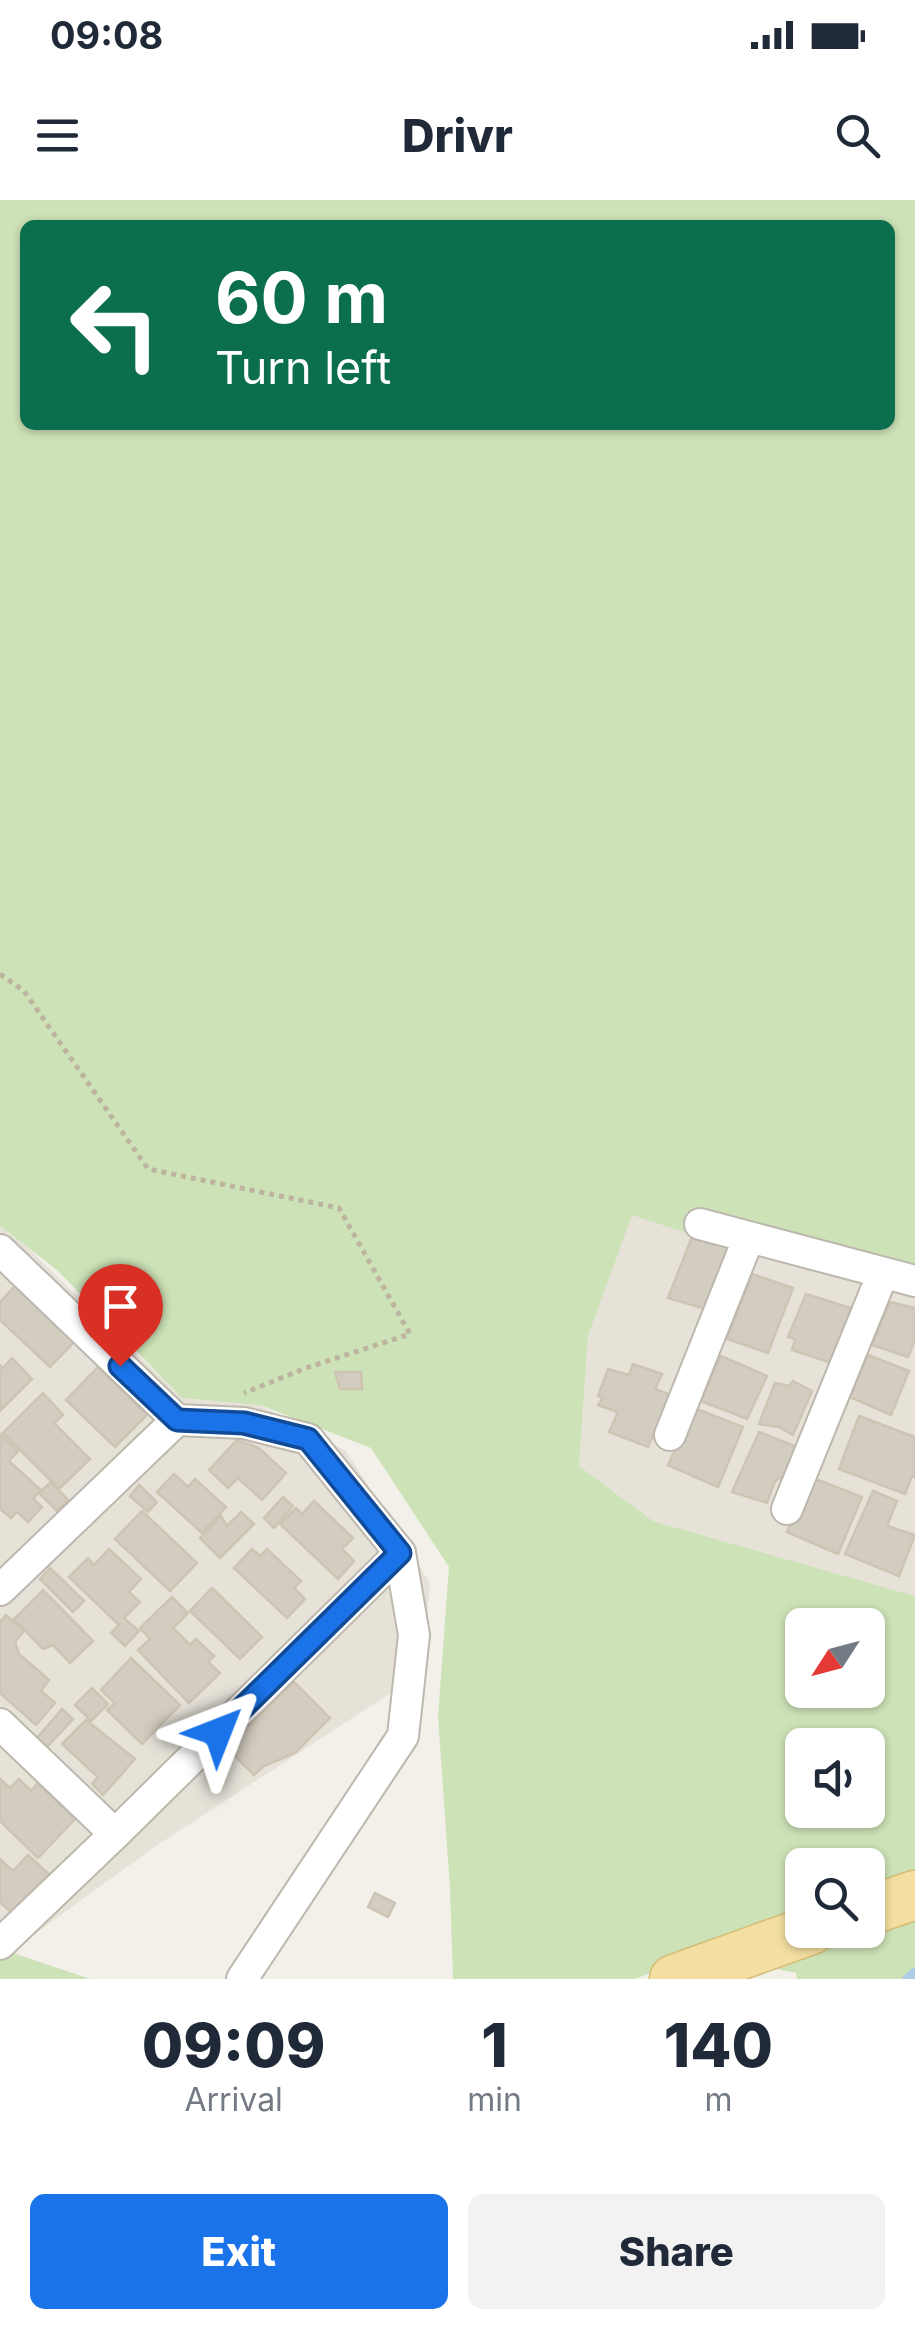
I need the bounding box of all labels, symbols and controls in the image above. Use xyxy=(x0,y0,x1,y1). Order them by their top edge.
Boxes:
text: 09:08 xyxy=(50,12,163,58)
icon: menu xyxy=(30,108,85,163)
text: Drivr xyxy=(402,108,513,163)
icon: search xyxy=(830,108,885,163)
text: 60 m xyxy=(215,255,388,340)
icon: left xyxy=(50,260,180,390)
text: Turn left xyxy=(215,340,391,395)
pin xyxy=(78,1264,163,1367)
icon: arrive xyxy=(93,1279,148,1334)
north arrow xyxy=(785,1608,885,1708)
map controls xyxy=(785,1608,885,1948)
position arrow xyxy=(166,1680,270,1784)
button: sound xyxy=(785,1728,885,1828)
button: search xyxy=(785,1848,885,1948)
text: 09:09 xyxy=(142,2009,325,2081)
text: 1 xyxy=(481,2009,508,2081)
text: 140 xyxy=(664,2009,773,2081)
text: Arrival xyxy=(184,2080,283,2119)
text: min xyxy=(467,2080,522,2119)
text: m xyxy=(704,2080,732,2119)
button: Exit xyxy=(30,2194,448,2309)
button: Share xyxy=(468,2194,885,2309)

